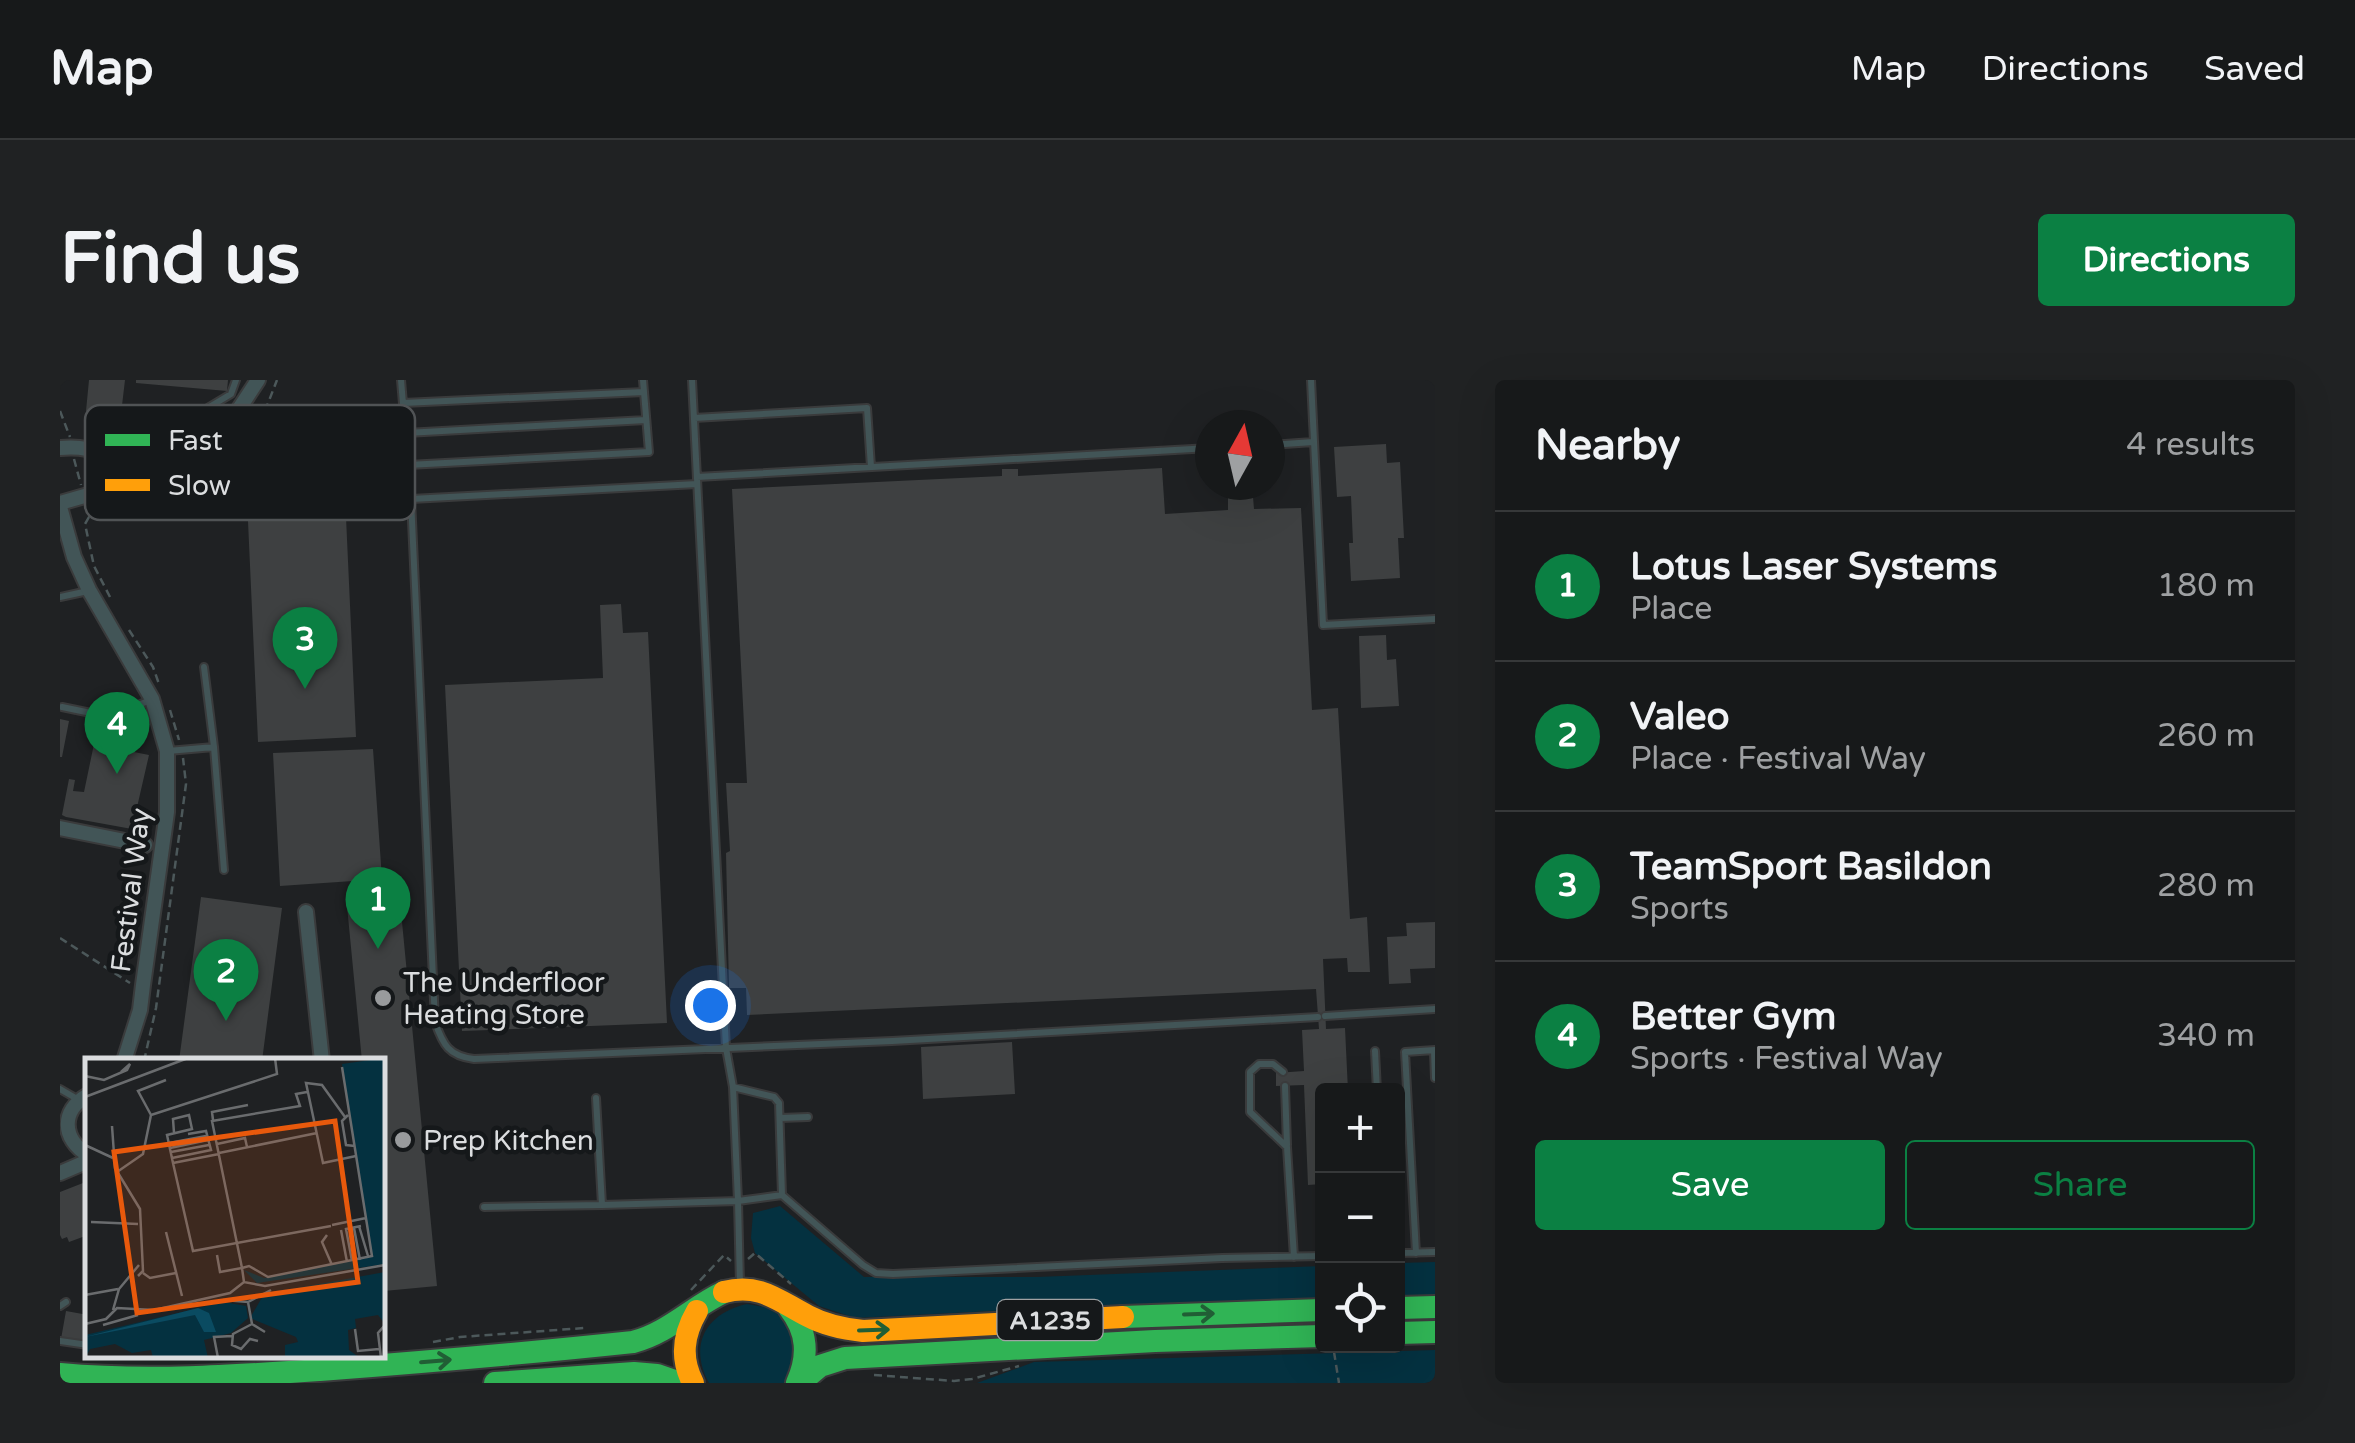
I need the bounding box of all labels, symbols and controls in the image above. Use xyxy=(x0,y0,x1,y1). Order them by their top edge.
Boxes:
text: Map xyxy=(50,40,154,98)
text: Map xyxy=(1851,48,1926,90)
text: Directions xyxy=(1981,48,2149,90)
text: Saved xyxy=(2204,48,2305,90)
button: Directions xyxy=(2038,214,2295,306)
text: Find us xyxy=(60,218,300,302)
legend xyxy=(85,405,415,520)
north arrow xyxy=(1195,410,1285,500)
text: Nearby xyxy=(1535,420,1680,471)
text: Fast xyxy=(168,424,223,458)
text: 4 results xyxy=(2126,426,2255,464)
text: Slow xyxy=(168,469,231,503)
text: Lotus Laser Systems xyxy=(1630,544,1998,590)
text: 1 xyxy=(1557,567,1578,605)
text: 180 m xyxy=(2157,567,2255,605)
text: Place xyxy=(1630,590,1712,628)
pin: 3 xyxy=(272,606,338,689)
pin: 4 xyxy=(84,692,150,774)
text: Valeo xyxy=(1630,694,1730,740)
text: 2 xyxy=(1557,717,1578,755)
text: 260 m xyxy=(2157,717,2255,755)
text: Place · Festival Way xyxy=(1630,740,1926,778)
street label: Festival Way xyxy=(104,806,158,974)
text: TeamSport Basildon xyxy=(1630,844,1992,890)
pin: 1 xyxy=(346,866,410,949)
text: 3 xyxy=(1557,867,1578,905)
text: 280 m xyxy=(2157,867,2255,905)
text: Sports xyxy=(1630,890,1729,928)
pin: 2 xyxy=(194,938,258,1021)
place label: The Underfloor Heating Store xyxy=(403,966,605,1032)
your location xyxy=(685,980,736,1031)
marker: The Underfloor Heating Store xyxy=(372,987,394,1009)
text: Better Gym xyxy=(1630,994,1836,1040)
text: 4 xyxy=(1557,1017,1578,1055)
text: 340 m xyxy=(2157,1017,2255,1055)
text: Sports · Festival Way xyxy=(1630,1040,1943,1078)
inset map xyxy=(85,1058,385,1358)
map controls xyxy=(1315,1083,1405,1353)
button: + xyxy=(1315,1083,1405,1173)
place label: Prep Kitchen xyxy=(423,1124,594,1158)
marker: Prep Kitchen xyxy=(392,1129,414,1151)
button: Save xyxy=(1535,1140,1885,1230)
button: Share xyxy=(1905,1140,2255,1230)
button: − xyxy=(1315,1173,1405,1263)
button: locate xyxy=(1315,1263,1405,1353)
road number: A1235 xyxy=(998,1300,1102,1340)
one-way arrow xyxy=(1182,1304,1214,1323)
one-way arrow xyxy=(858,1320,890,1339)
one-way arrow xyxy=(420,1352,452,1371)

